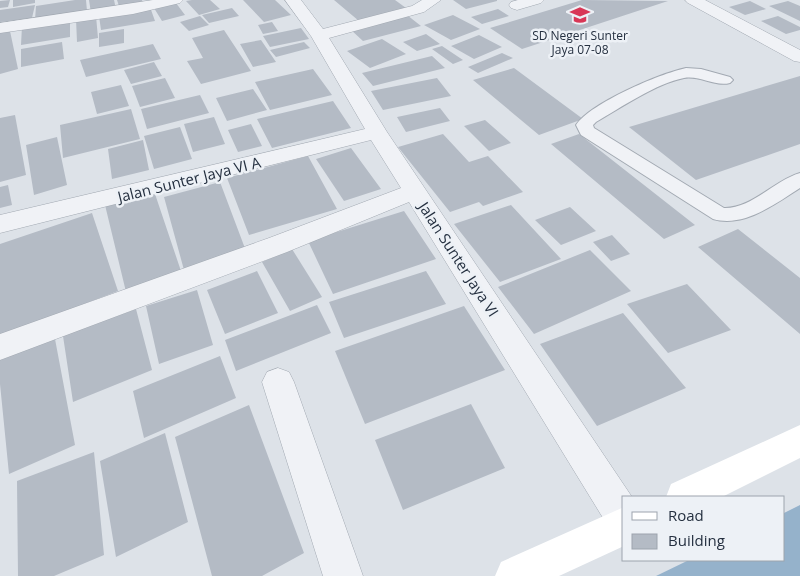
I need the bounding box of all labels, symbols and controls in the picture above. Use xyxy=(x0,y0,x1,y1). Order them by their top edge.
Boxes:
school or university icon: SD Negeri Sunter Jaya 07-08 xyxy=(569,4,591,26)
place label: SD Negeri Sunter Jaya 07-08 xyxy=(532,27,628,58)
street label: Jalan Sunter Jaya VI A xyxy=(114,151,263,207)
street label: Jalan Sunter Jaya VI xyxy=(413,196,504,320)
legend xyxy=(622,496,785,561)
text: Road xyxy=(668,505,704,525)
text: Building xyxy=(668,530,725,550)

